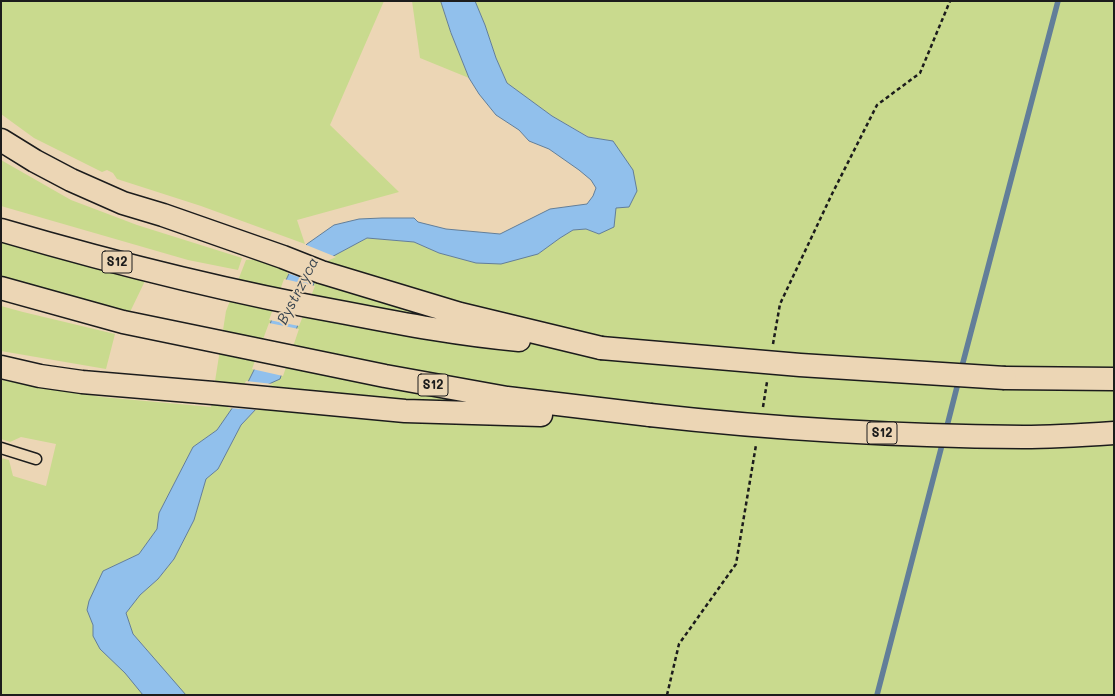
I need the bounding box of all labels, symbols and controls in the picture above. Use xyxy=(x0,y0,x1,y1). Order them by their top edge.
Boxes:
road number: S12 xyxy=(102,251,132,273)
water label: Bystrzyca xyxy=(273,254,323,328)
road number: S12 xyxy=(418,374,448,396)
road number: S12 xyxy=(867,422,897,444)

